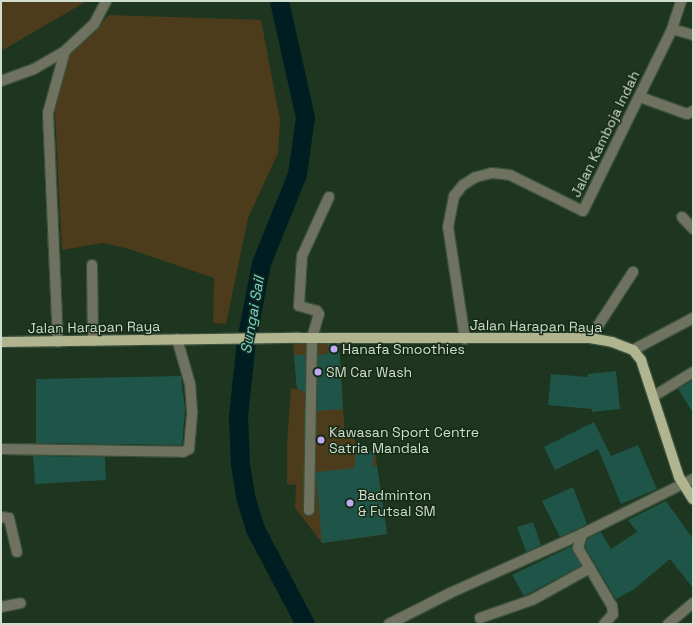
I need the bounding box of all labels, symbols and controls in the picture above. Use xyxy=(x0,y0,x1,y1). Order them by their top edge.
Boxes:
street label: Jalan Kamboja Indah xyxy=(567,68,643,200)
water label: Sungai Sail xyxy=(236,275,268,355)
street label: Jalan Harapan Raya xyxy=(470,316,602,336)
street label: Jalan Harapan Raya xyxy=(28,317,160,337)
place label: Hanafa Smoothies xyxy=(342,341,465,357)
marker: Hanafa Smoothies xyxy=(329,344,339,354)
place label: SM Car Wash xyxy=(326,364,412,380)
marker: SM Car Wash xyxy=(313,367,323,377)
place label: Kawasan Sport Centre Satria Mandala xyxy=(329,424,479,456)
marker: Kawasan Sport Centre Satria Mandala xyxy=(316,435,326,445)
place label: Badminton & Futsal SM xyxy=(358,487,436,520)
marker: Badminton & Futsal SM xyxy=(345,498,355,508)

